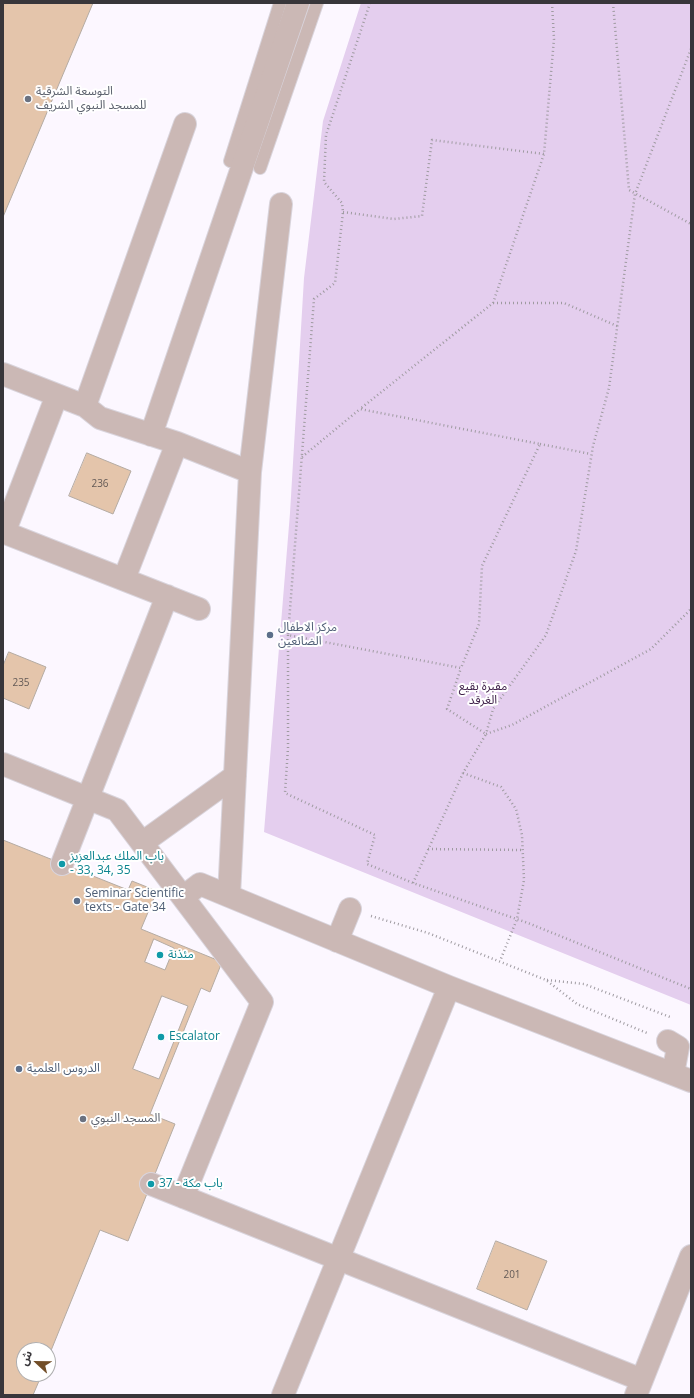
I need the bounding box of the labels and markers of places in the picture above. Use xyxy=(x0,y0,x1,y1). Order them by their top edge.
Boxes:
place label: التوسعة الشرقية للمسجد النبوي الشريف xyxy=(36,85,146,113)
marker: التوسعة الشرقية للمسجد النبوي الشريف xyxy=(23,94,33,104)
place label: مركز الاطفال الضائعين xyxy=(278,621,337,649)
marker: مركز الاطفال الضائعين xyxy=(265,630,275,640)
place label: باب الملك عبدالعزيز - 33, 34, 35 xyxy=(70,850,164,878)
marker: باب الملك عبدالعزيز - 33, 34, 35 xyxy=(57,859,67,869)
place label: Seminar Scientific texts - Gate 34 xyxy=(85,887,184,915)
marker: Seminar Scientific texts - Gate 34 xyxy=(72,896,82,906)
place label: مئذنة xyxy=(168,948,194,962)
marker: مئذنة xyxy=(155,950,165,960)
place label: Escalator xyxy=(169,1030,220,1044)
marker: Escalator xyxy=(156,1032,166,1042)
place label: الدروس العلمية xyxy=(27,1062,100,1076)
marker: الدروس العلمية xyxy=(14,1064,24,1074)
place label: المسجد النبوي xyxy=(91,1112,160,1126)
marker: المسجد النبوي xyxy=(78,1114,88,1124)
place label: باب مكة - 37 xyxy=(159,1177,223,1191)
marker: باب مكة - 37 xyxy=(146,1179,156,1189)

